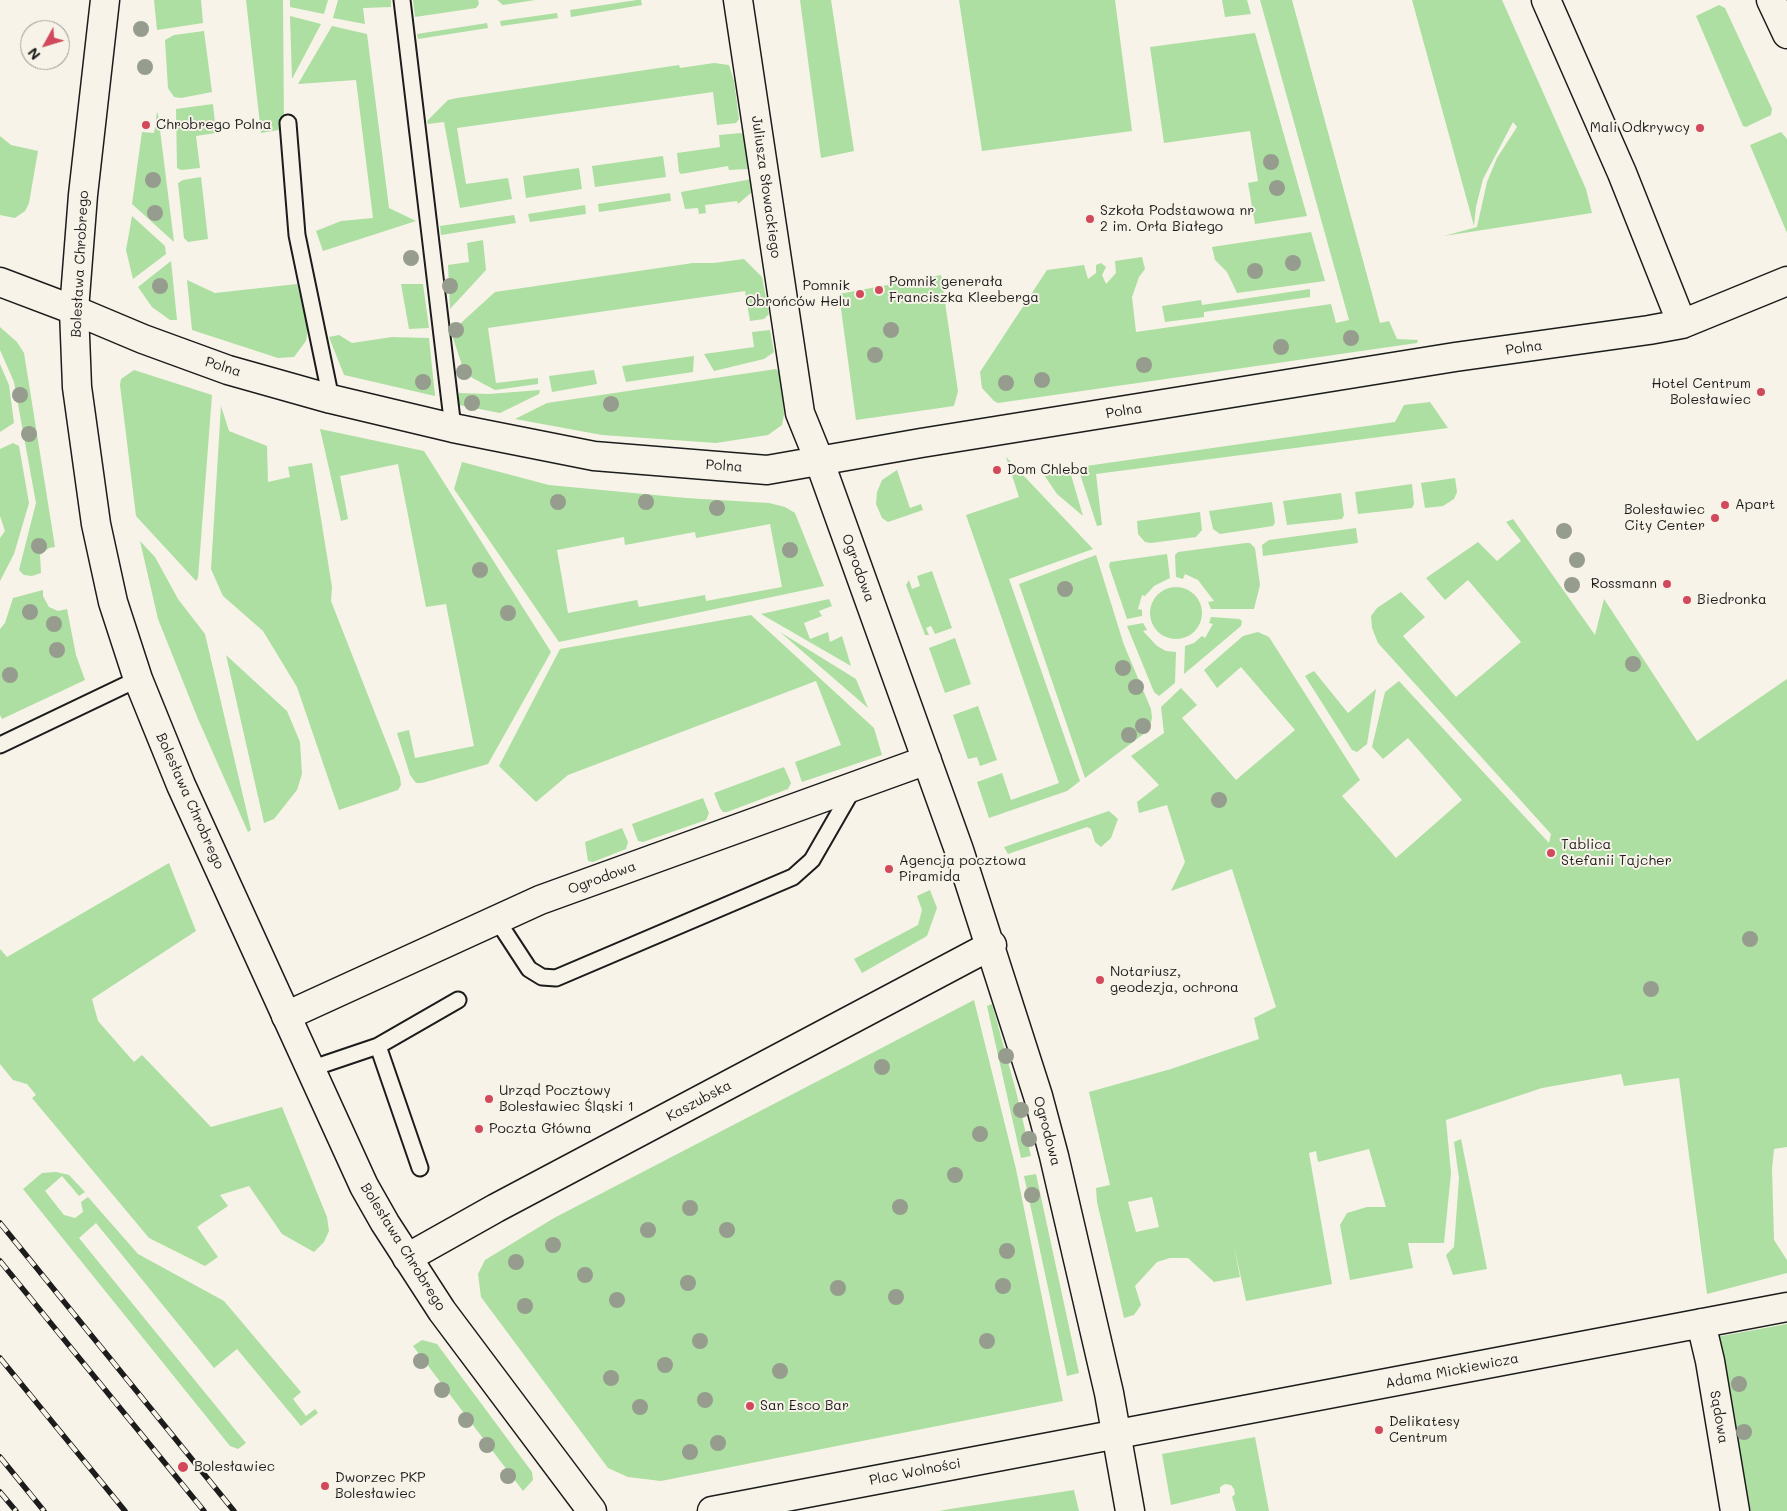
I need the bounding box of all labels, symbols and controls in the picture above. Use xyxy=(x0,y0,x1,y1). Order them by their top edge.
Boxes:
north arrow xyxy=(20,20,70,70)
text: N xyxy=(23,44,44,64)
street label: Juliusza Słowackiego xyxy=(748,115,784,259)
place label: Chrobrego Polna xyxy=(156,117,272,133)
marker: Chrobrego Polna xyxy=(140,119,152,131)
place label: Mali Odkrywcy xyxy=(1590,120,1690,136)
marker: Mali Odkrywcy xyxy=(1694,122,1706,134)
street label: Bolesława Chrobrego xyxy=(68,190,92,338)
place label: Szkoła Podstawowa nr 2 im. Orła Białego xyxy=(1100,203,1254,236)
marker: Szkoła Podstawowa nr 2 im. Orła Białego xyxy=(1084,213,1096,225)
place label: Pomnik generała Franciszka Kleeberga xyxy=(889,274,1039,306)
place label: Pomnik Obrońców Helu xyxy=(745,278,850,310)
marker: Pomnik generała Franciszka Kleeberga xyxy=(873,284,885,296)
marker: Pomnik Obrońców Helu xyxy=(854,288,866,300)
street label: Polna xyxy=(1505,337,1543,359)
street label: Polna xyxy=(203,353,243,381)
place label: Hotel Centrum Bolesławiec xyxy=(1651,376,1751,408)
marker: Hotel Centrum Bolesławiec xyxy=(1755,386,1767,398)
street label: Polna xyxy=(1104,400,1144,422)
street label: Polna xyxy=(705,456,743,476)
place label: Dom Chleba xyxy=(1007,462,1088,478)
marker: Dom Chleba xyxy=(991,464,1003,476)
place label: Apart xyxy=(1735,497,1775,513)
marker: Apart xyxy=(1719,499,1731,511)
place label: Bolesławiec City Center xyxy=(1624,502,1705,534)
marker: Bolesławiec City Center xyxy=(1709,512,1721,524)
street label: Ogrodowa xyxy=(838,532,878,604)
place label: Rossmann xyxy=(1591,576,1657,592)
marker: Rossmann xyxy=(1661,578,1673,590)
place label: Biedronka xyxy=(1697,592,1767,608)
marker: Biedronka xyxy=(1681,594,1693,606)
street label: Bolesława Chrobrego xyxy=(152,730,228,872)
place label: Tablica Stefanii Tajcher xyxy=(1561,837,1672,870)
marker: Tablica Stefanii Tajcher xyxy=(1545,847,1557,859)
place label: Agencja pocztowa Piramida xyxy=(899,853,1026,886)
street label: Ogrodowa xyxy=(566,858,638,898)
marker: Agencja pocztowa Piramida xyxy=(883,863,895,875)
place label: Notariusz, geodezja, ochrona xyxy=(1110,964,1239,996)
marker: Notariusz, geodezja, ochrona xyxy=(1094,974,1106,986)
street label: Kaszubska xyxy=(664,1077,734,1125)
place label: Urząd Pocztowy Bolesławiec Śląski 1 xyxy=(499,1083,634,1116)
marker: Urząd Pocztowy Bolesławiec Śląski 1 xyxy=(483,1093,495,1105)
street label: Ogrodowa xyxy=(1030,1094,1064,1168)
place label: Poczta Główna xyxy=(489,1121,592,1137)
marker: Poczta Główna xyxy=(473,1123,485,1135)
street label: Bolesława Chrobrego xyxy=(357,1180,449,1314)
street label: Adama Mickiewicza xyxy=(1384,1350,1520,1392)
street label: Sądowa xyxy=(1706,1389,1732,1445)
place label: San Esco Bar xyxy=(760,1398,849,1414)
marker: San Esco Bar xyxy=(744,1400,756,1412)
place label: Delikatesy Centrum xyxy=(1389,1414,1460,1446)
marker: Delikatesy Centrum xyxy=(1373,1424,1385,1436)
street label: Plac Wolności xyxy=(868,1455,962,1489)
place label: Bolesławiec xyxy=(194,1459,275,1475)
marker: Bolesławiec xyxy=(176,1460,190,1474)
place label: Dworzec PKP Bolesławiec xyxy=(335,1470,426,1502)
marker: Dworzec PKP Bolesławiec xyxy=(319,1480,331,1492)

